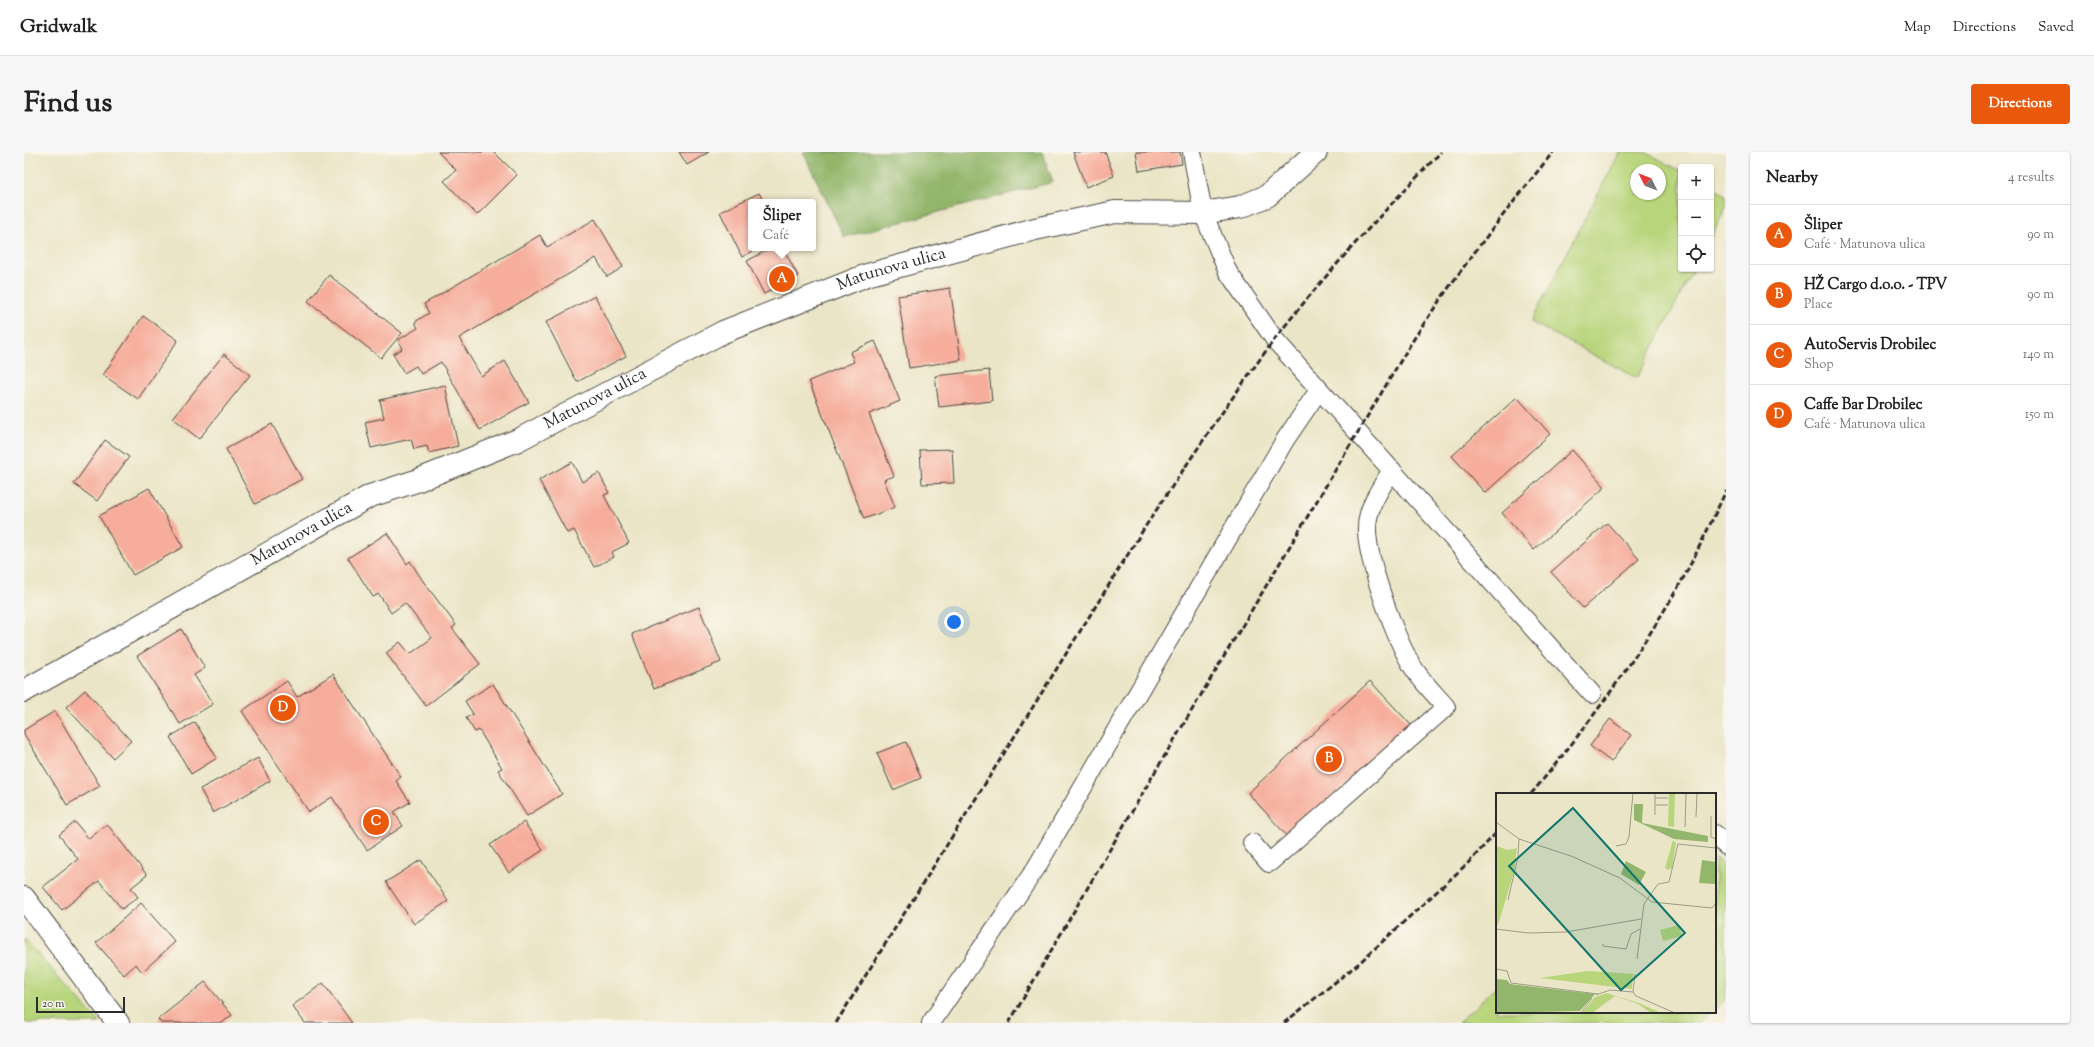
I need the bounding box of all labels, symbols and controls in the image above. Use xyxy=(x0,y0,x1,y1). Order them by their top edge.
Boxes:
text: Gridwalk xyxy=(20,14,97,41)
text: Map xyxy=(1904,18,1931,38)
text: Directions xyxy=(1953,18,2016,38)
text: Saved xyxy=(2038,18,2074,38)
text: Find us xyxy=(24,84,112,124)
button: Directions xyxy=(1971,84,2070,124)
north arrow xyxy=(1630,164,1666,200)
map controls xyxy=(1678,164,1714,272)
button: + xyxy=(1678,164,1714,200)
text: Nearby xyxy=(1766,166,1818,190)
text: 4 results xyxy=(2008,169,2054,187)
popup xyxy=(748,199,816,251)
button: − xyxy=(1678,200,1714,236)
text: Šliper xyxy=(763,206,801,227)
text: Šliper xyxy=(1804,215,1842,236)
text: A xyxy=(1774,226,1784,244)
text: 90 m xyxy=(2027,226,2054,244)
text: Café xyxy=(763,227,789,245)
button: locate xyxy=(1678,236,1714,272)
text: Café · Matunova ulica xyxy=(1804,236,1926,254)
street label: Matunova ulica xyxy=(833,242,949,298)
pin: A xyxy=(769,264,795,294)
text: HŽ Cargo d.o.o. - TPV xyxy=(1804,275,1947,296)
text: B xyxy=(1775,286,1783,304)
text: 90 m xyxy=(2027,286,2054,304)
text: Place xyxy=(1804,296,1833,314)
text: AutoServis Drobilec xyxy=(1804,335,1936,356)
text: C xyxy=(1774,346,1784,364)
text: 140 m xyxy=(2023,346,2054,364)
text: Shop xyxy=(1804,356,1833,374)
street label: Matunova ulica xyxy=(540,362,651,436)
text: Caffe Bar Drobilec xyxy=(1804,395,1923,416)
text: D xyxy=(1774,406,1784,424)
text: 150 m xyxy=(2025,406,2054,424)
text: Café · Matunova ulica xyxy=(1804,416,1926,434)
street label: Matunova ulica xyxy=(247,496,357,573)
your location xyxy=(944,612,964,632)
pin: D xyxy=(270,693,296,723)
pin: B xyxy=(1316,744,1342,774)
inset map xyxy=(1496,793,1716,1013)
pin: C xyxy=(363,807,389,837)
scale bar xyxy=(36,995,125,1014)
text: 20 m xyxy=(42,996,64,1012)

